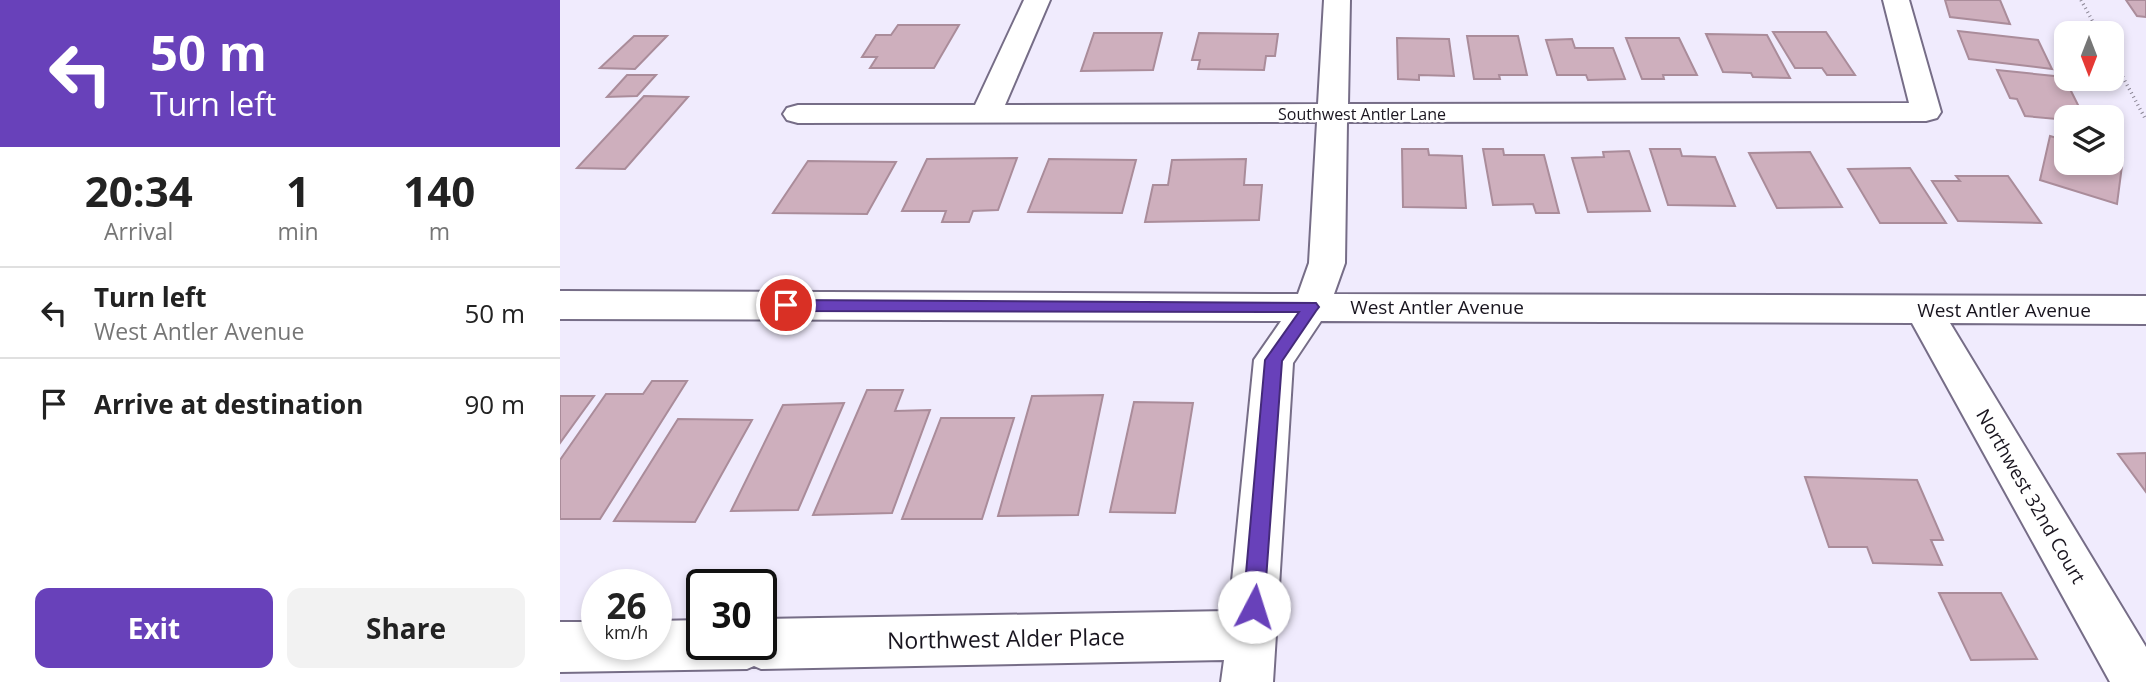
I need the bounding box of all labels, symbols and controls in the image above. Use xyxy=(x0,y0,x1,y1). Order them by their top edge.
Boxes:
text: 50 m xyxy=(150,19,267,85)
north arrow xyxy=(2054,21,2124,91)
map controls xyxy=(2054,21,2124,175)
icon: left xyxy=(35,28,126,119)
text: Turn left xyxy=(150,82,276,125)
street label: Southwest Antler Lane xyxy=(1278,103,1446,125)
button: layers xyxy=(2054,105,2124,175)
text: 20:34 xyxy=(85,162,193,219)
text: 1 xyxy=(286,162,310,219)
text: 140 xyxy=(403,162,475,219)
text: Arrival xyxy=(104,215,173,247)
text: min xyxy=(277,215,319,247)
text: m xyxy=(429,215,450,247)
pin xyxy=(756,275,816,335)
text: Turn left xyxy=(94,279,206,315)
icon: arrive xyxy=(767,286,805,324)
icon: left xyxy=(35,294,73,332)
street label: West Antler Avenue xyxy=(1350,294,1524,320)
text: 50 m xyxy=(464,295,525,331)
street label: West Antler Avenue xyxy=(1917,297,2091,323)
text: West Antler Avenue xyxy=(94,315,304,347)
icon: arrive xyxy=(35,385,73,423)
text: Arrive at destination xyxy=(94,386,363,422)
text: 90 m xyxy=(464,386,525,422)
street label: Northwest 32nd Court xyxy=(1970,404,2092,588)
speed limit sign: 30 xyxy=(686,569,777,660)
position arrow xyxy=(1217,570,1291,644)
text: 26 xyxy=(606,582,647,629)
button: Exit xyxy=(35,588,273,668)
button: Share xyxy=(287,588,525,668)
text: km/h xyxy=(605,620,648,644)
street label: Northwest Alder Place xyxy=(887,620,1125,656)

